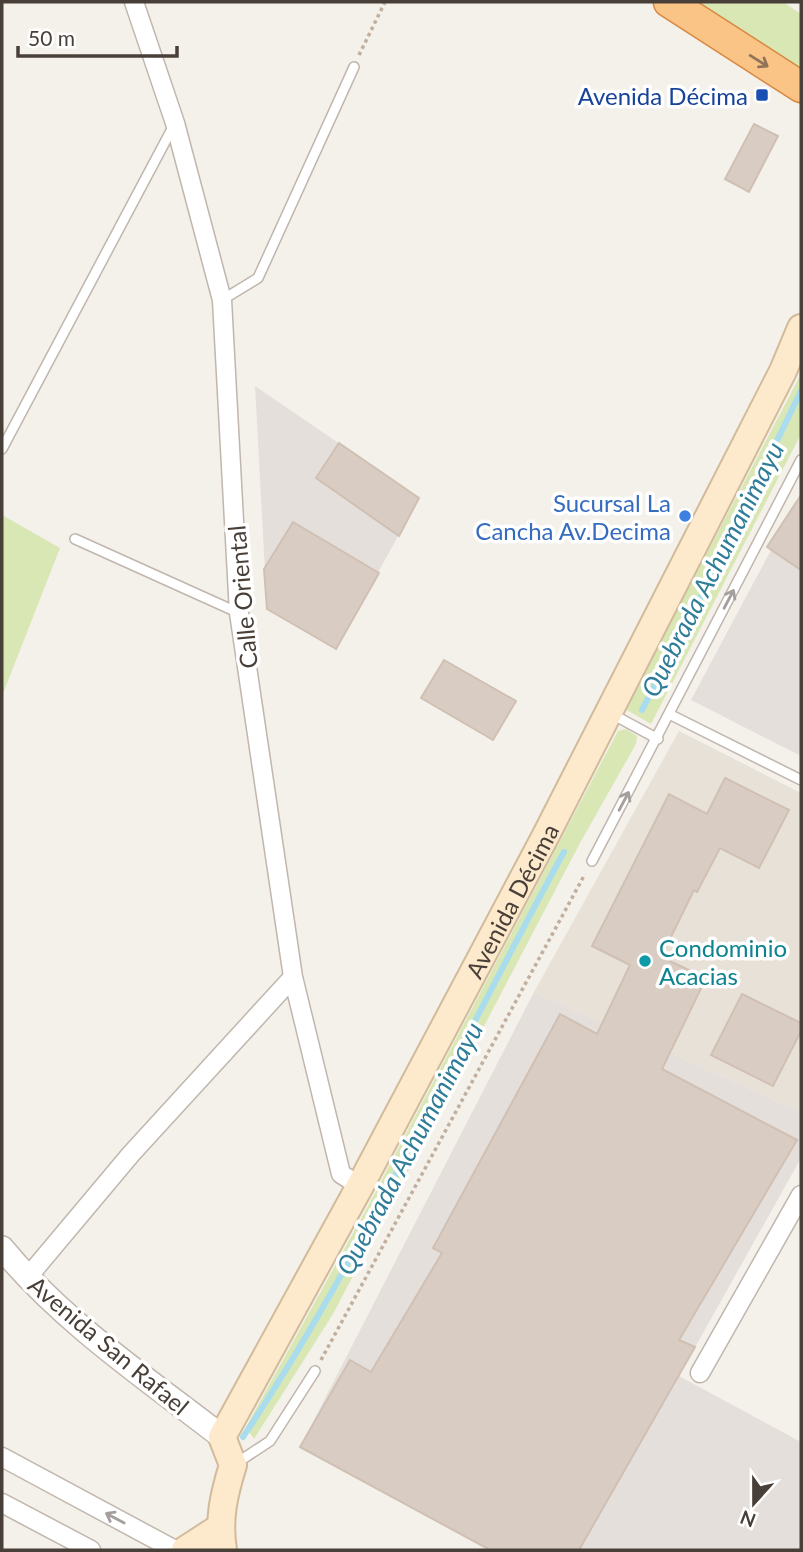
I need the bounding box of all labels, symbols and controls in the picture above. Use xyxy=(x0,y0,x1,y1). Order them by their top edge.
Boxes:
scale bar xyxy=(18,14,177,58)
text: 50 m xyxy=(28,25,75,50)
one-way arrow xyxy=(749,53,768,68)
place label: Avenida Décima xyxy=(578,81,748,110)
marker: Avenida Décima xyxy=(754,87,770,103)
water label: Quebrada Achumanimayu xyxy=(634,436,790,702)
place label: Sucursal La Cancha Av.Decima xyxy=(475,488,671,545)
marker: Sucursal La Cancha Av.Decima xyxy=(677,508,693,524)
street label: Calle Oriental xyxy=(221,524,263,670)
one-way arrow xyxy=(722,589,736,610)
one-way arrow xyxy=(618,791,631,812)
street label: Avenida Décima xyxy=(459,819,564,983)
place label: Condominio Acacias xyxy=(659,933,787,990)
marker: Condominio Acacias xyxy=(637,953,653,969)
water label: Quebrada Achumanimayu xyxy=(329,1016,489,1280)
street label: Avenida San Rafael xyxy=(23,1270,195,1420)
north arrow xyxy=(719,1468,789,1538)
text: N xyxy=(737,1506,759,1533)
one-way arrow xyxy=(105,1511,126,1524)

